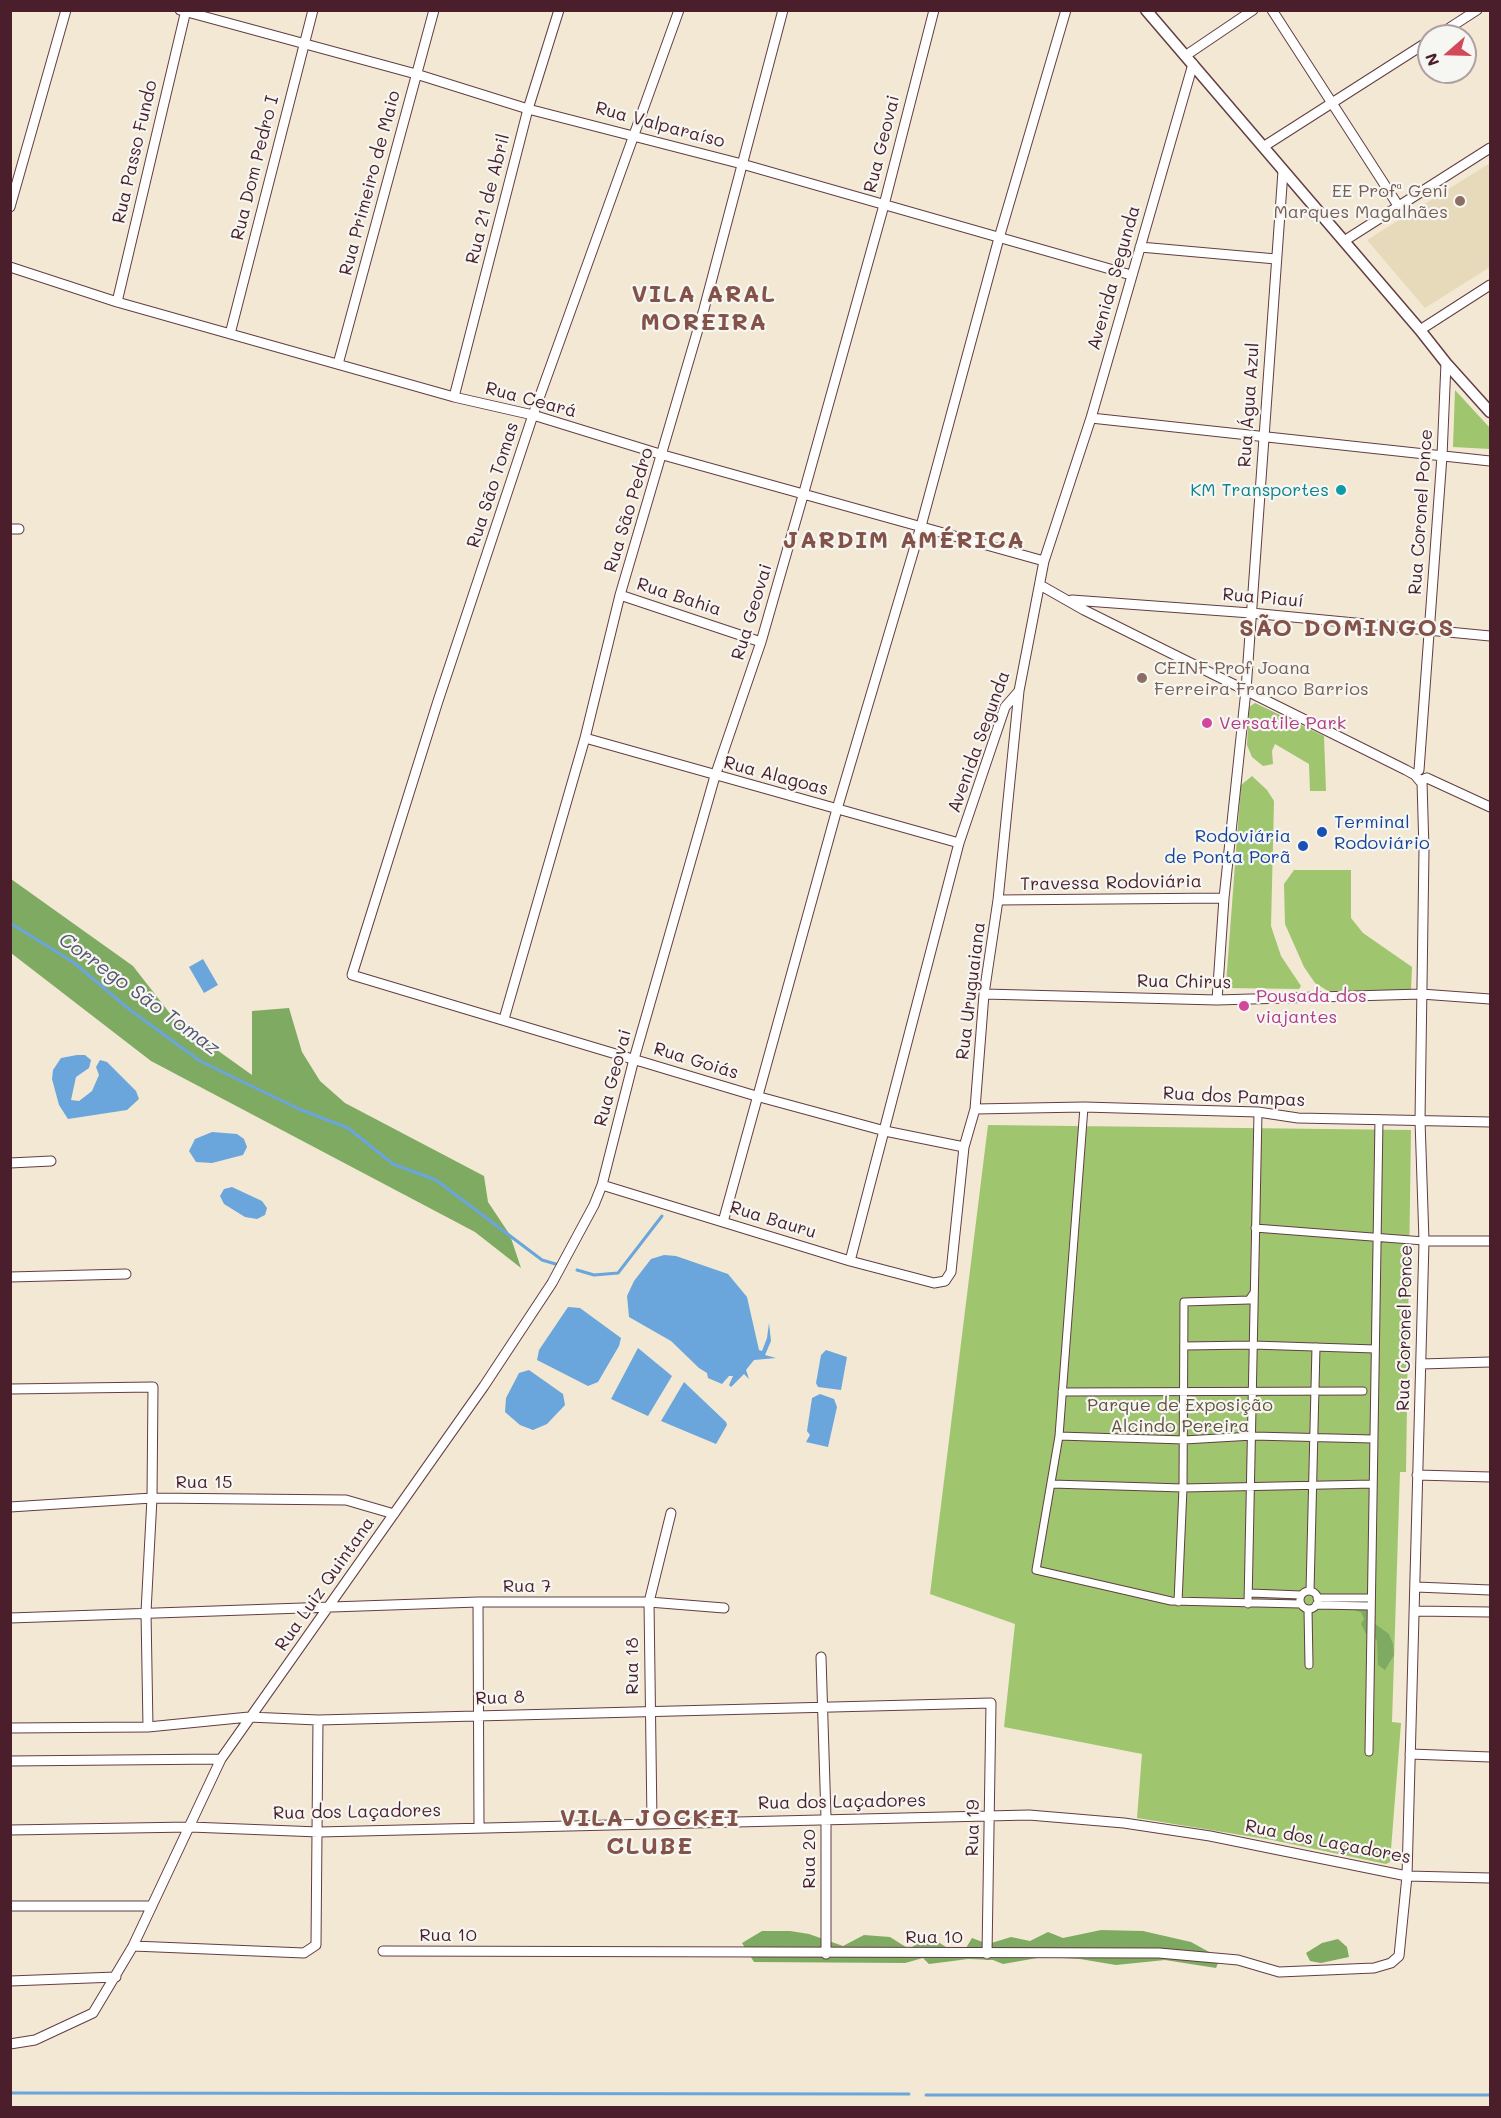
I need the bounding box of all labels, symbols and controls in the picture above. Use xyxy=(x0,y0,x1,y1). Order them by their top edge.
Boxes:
north arrow xyxy=(1417,24,1477,84)
text: N xyxy=(1420,50,1443,69)
street label: Rua Passo Fundo xyxy=(108,78,162,226)
street label: Rua Primeiro de Maio xyxy=(335,88,405,278)
street label: Rua Dom Pedro I xyxy=(227,93,283,243)
street label: Rua Geovai xyxy=(859,93,905,195)
street label: Rua Valparaíso xyxy=(593,97,727,153)
street label: Rua 21 de Abril xyxy=(461,132,515,266)
place label: EE Profª Geni Marques Magalhães xyxy=(1273,180,1448,222)
marker: EE Profª Geni Marques Magalhães xyxy=(1453,194,1467,208)
street label: Avenida Segunda xyxy=(1083,203,1145,353)
district label: VILA ARAL MOREIRA xyxy=(632,281,776,337)
street label: Rua Água Azul xyxy=(1234,342,1264,468)
street label: Rua Ceará xyxy=(483,377,579,423)
street label: Rua São Tomas xyxy=(462,419,524,551)
street label: Rua Coronel Ponce xyxy=(1404,428,1438,596)
street label: Rua São Pedro xyxy=(600,445,658,575)
place label: KM Transportes xyxy=(1190,479,1329,501)
marker: KM Transportes xyxy=(1334,483,1348,497)
district label: JARDIM AMÉRICA xyxy=(783,527,1025,555)
street label: Rua Geovai xyxy=(727,561,777,663)
street label: Rua Bahia xyxy=(634,573,724,621)
street label: Rua Piauí xyxy=(1221,584,1305,612)
district label: SÃO DOMINGOS xyxy=(1239,615,1455,643)
place label: CEINF Prof Joana Ferreira Franco Barrios xyxy=(1154,657,1369,700)
street label: Avenida Segunda xyxy=(943,668,1015,816)
marker: CEINF Prof Joana Ferreira Franco Barrios xyxy=(1135,671,1149,685)
place label: Versatile Park xyxy=(1219,712,1346,734)
marker: Versatile Park xyxy=(1200,716,1214,730)
street label: Rua Alagoas xyxy=(721,752,831,800)
place label: Terminal Rodoviário xyxy=(1334,811,1430,854)
place label: Rodoviária de Ponta Porã xyxy=(1164,825,1291,868)
marker: Terminal Rodoviário xyxy=(1315,825,1329,839)
marker: Rodoviária de Ponta Porã xyxy=(1296,839,1310,853)
street label: Travessa Rodoviária xyxy=(1020,871,1202,895)
street label: Rua Uruguaiana xyxy=(952,921,990,1061)
water label: Corrego São Tomaz xyxy=(54,928,224,1060)
street label: Rua Chirus xyxy=(1137,970,1231,994)
place label: Pousada dos viajantes xyxy=(1256,985,1367,1028)
marker: Pousada dos viajantes xyxy=(1237,999,1251,1013)
street label: Rua Geovai xyxy=(590,1027,636,1129)
street label: Rua Goiás xyxy=(651,1038,741,1084)
street label: Rua dos Pampas xyxy=(1162,1082,1306,1112)
street label: Rua Bauru xyxy=(727,1197,819,1243)
street label: Rua Coronel Ponce xyxy=(1393,1245,1417,1411)
park label: Parque de Exposição Alcindo Pereira xyxy=(1087,1394,1273,1436)
street label: Rua 15 xyxy=(176,1471,232,1493)
street label: Rua Luiz Quintana xyxy=(271,1513,379,1655)
street label: Rua 7 xyxy=(503,1575,551,1597)
street label: Rua 18 xyxy=(621,1637,643,1695)
street label: Rua 8 xyxy=(475,1686,525,1710)
street label: Rua dos Laçadores xyxy=(758,1790,926,1814)
street label: Rua 19 xyxy=(962,1799,984,1857)
street label: Rua dos Laçadores xyxy=(273,1800,441,1824)
district label: VILA JOCKEI CLUBE xyxy=(560,1805,740,1861)
street label: Rua dos Laçadores xyxy=(1243,1815,1413,1869)
street label: Rua 20 xyxy=(798,1829,820,1889)
street label: Rua 10 xyxy=(419,1924,477,1946)
street label: Rua 10 xyxy=(905,1926,963,1948)

